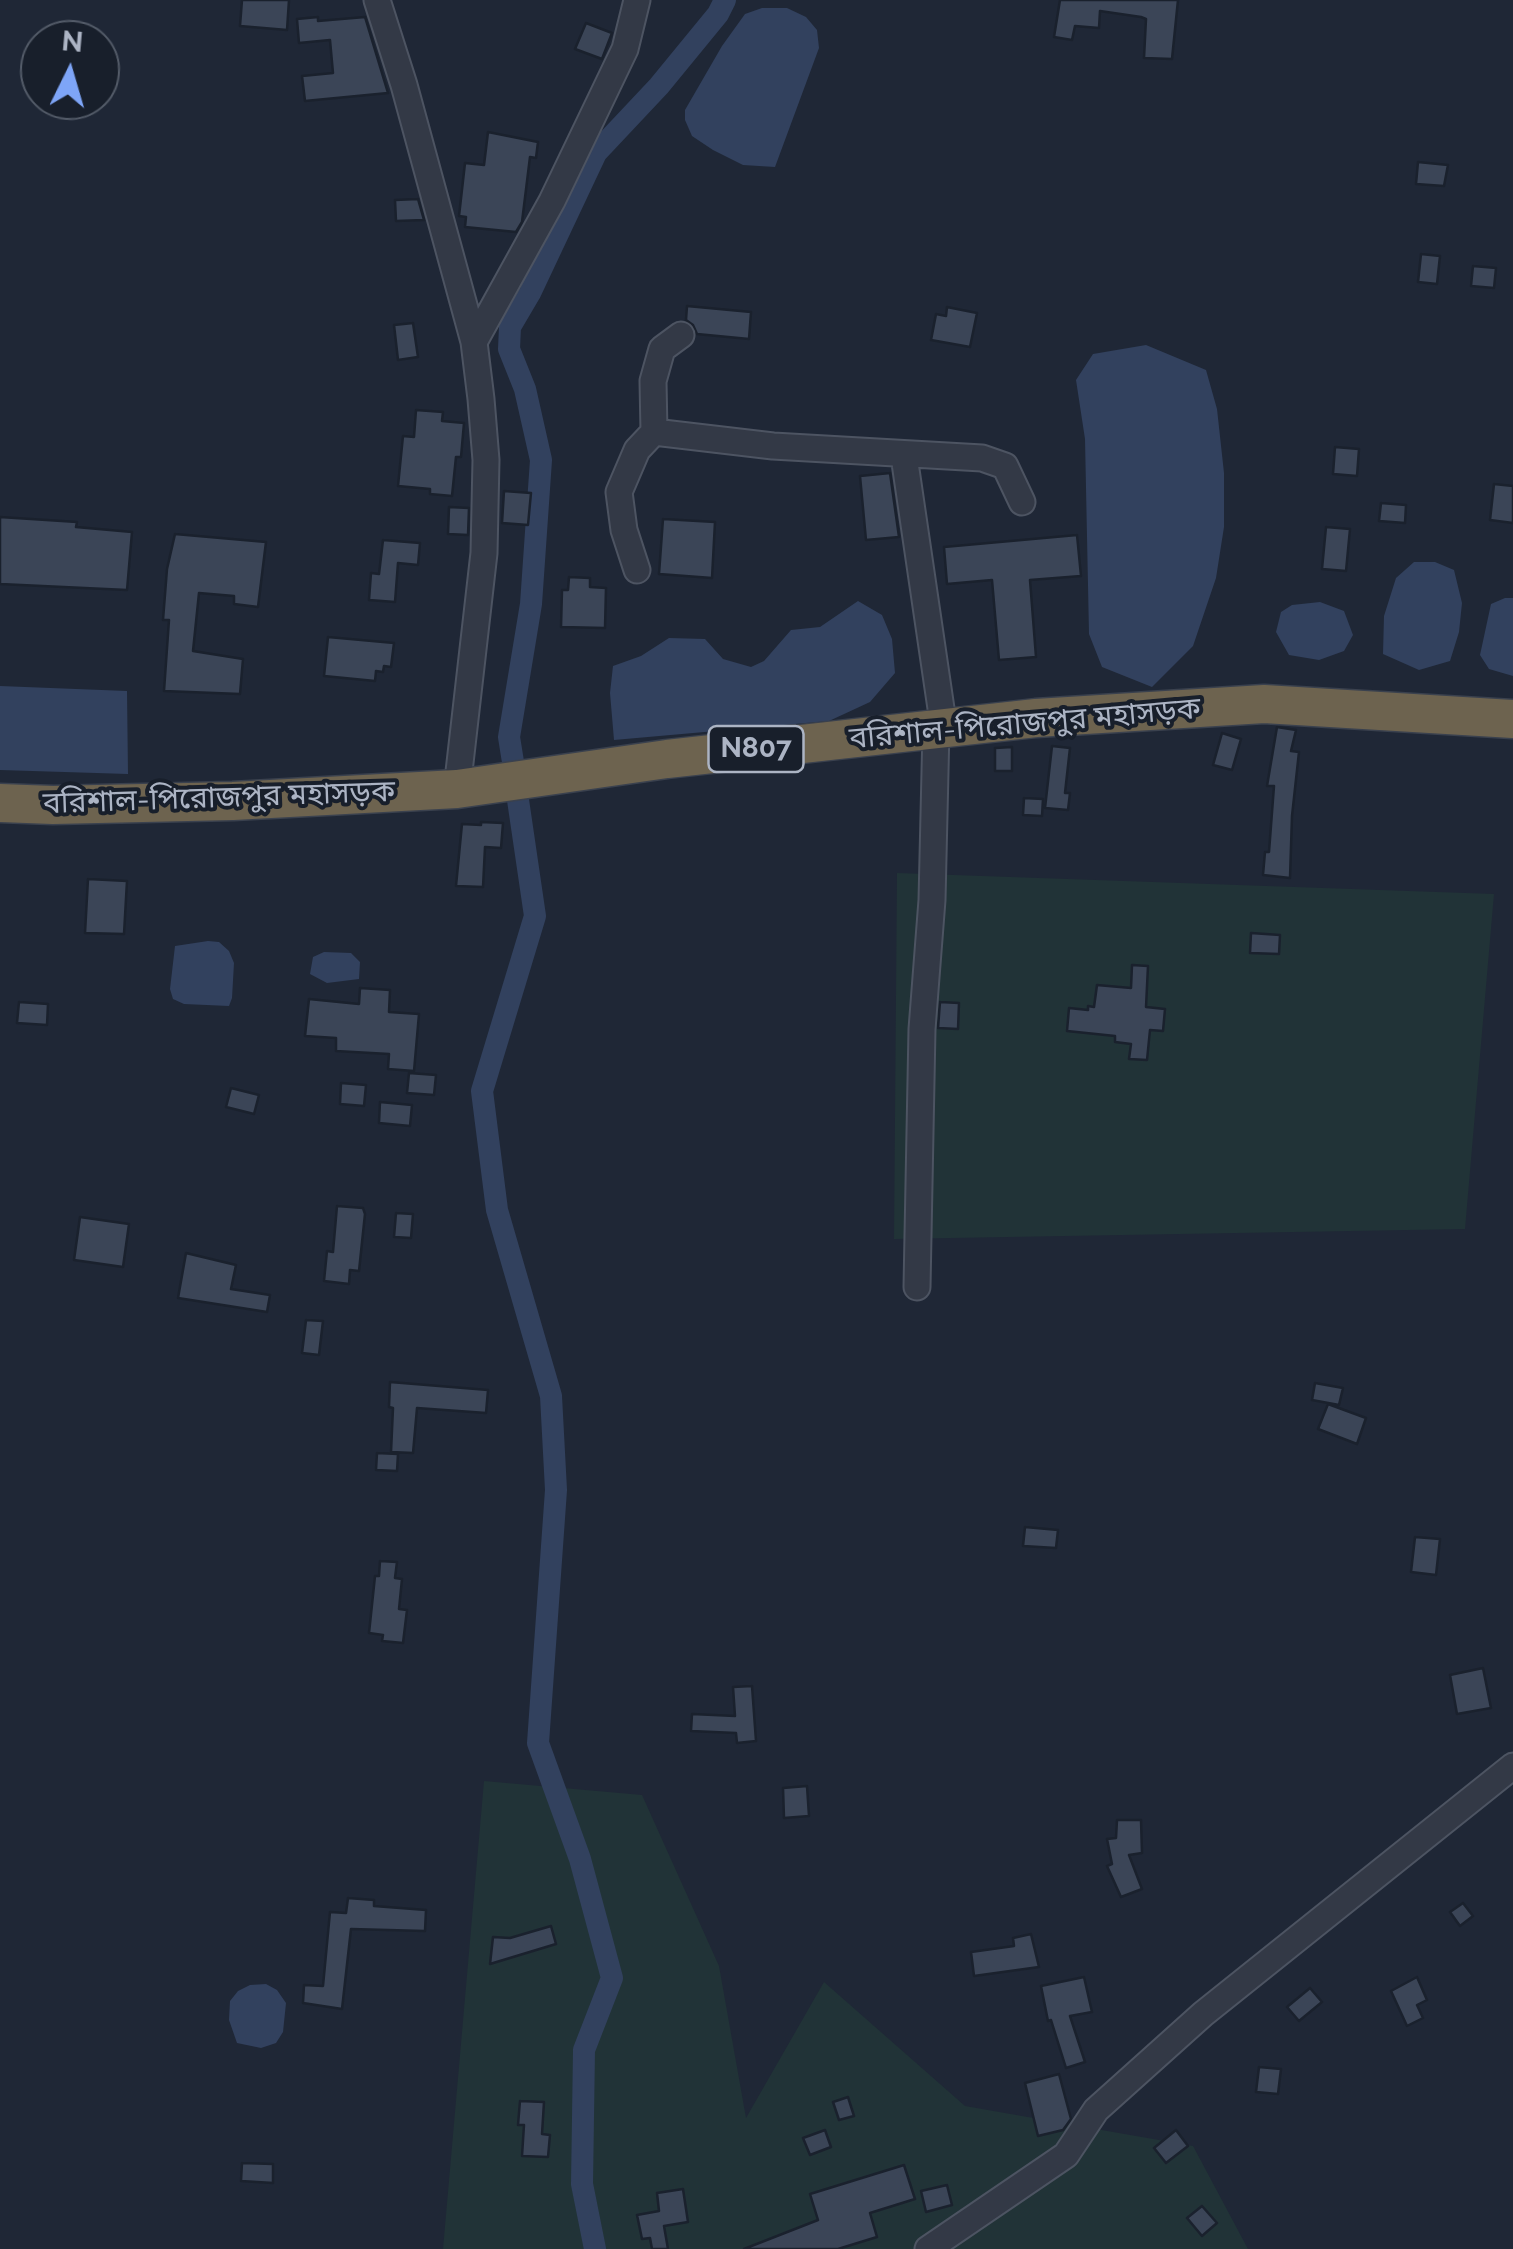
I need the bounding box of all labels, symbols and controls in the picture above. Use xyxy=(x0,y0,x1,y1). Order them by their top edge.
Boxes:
north arrow xyxy=(20,20,120,120)
text: N xyxy=(60,24,85,59)
street label: বরিশাল-পিরোজপুর মহাসড়ক xyxy=(848,691,1202,757)
road number: N807 xyxy=(708,726,804,772)
street label: বরিশাল-পিরোজপুর মহাসড়ক xyxy=(42,774,396,822)

